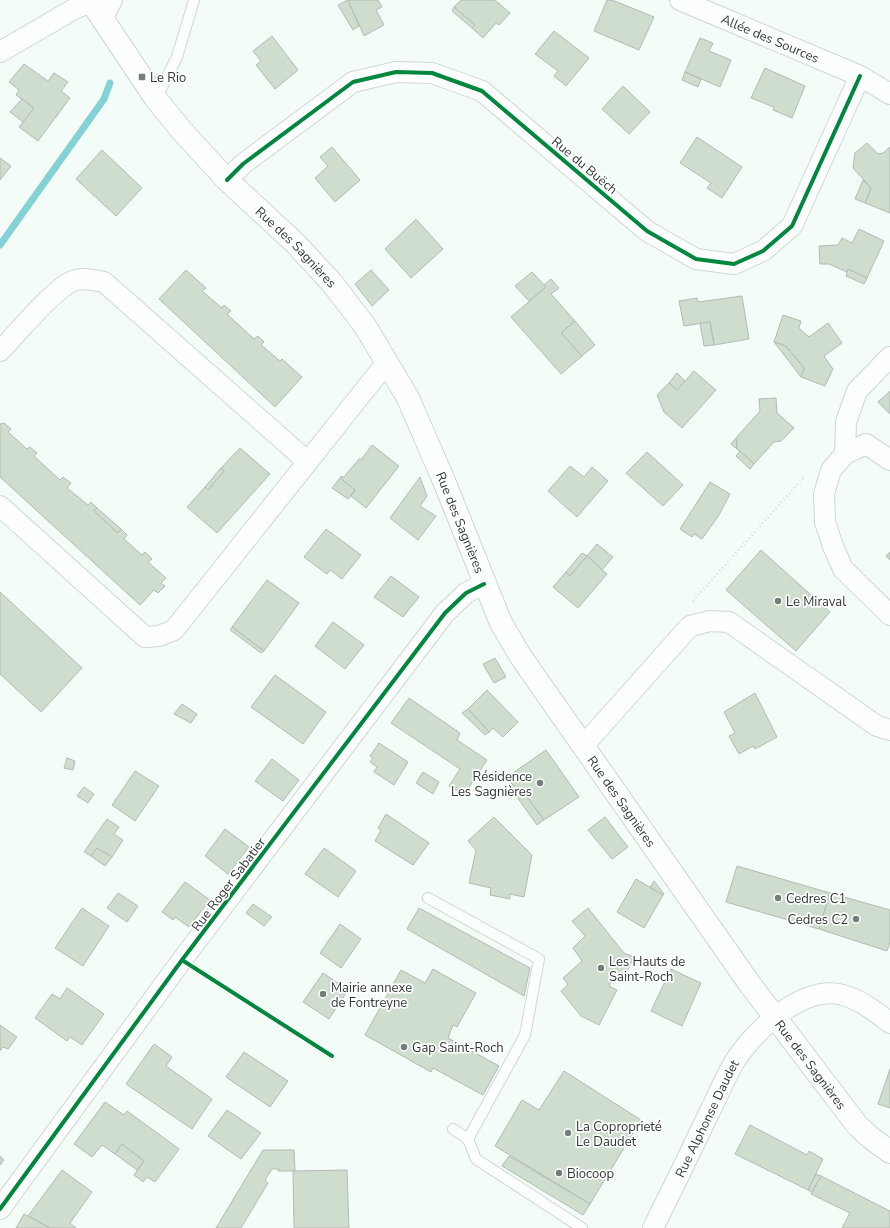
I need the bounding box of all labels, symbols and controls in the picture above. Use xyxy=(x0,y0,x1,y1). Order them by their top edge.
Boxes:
street label: Allée des Sources xyxy=(718,10,822,68)
place label: Le Rio xyxy=(150,69,186,87)
marker: Le Rio xyxy=(137,72,147,82)
street label: Rue du Buëch xyxy=(548,133,621,199)
street label: Rue des Sagnières xyxy=(251,203,340,292)
street label: Rue des Sagnières xyxy=(431,469,488,576)
place label: Le Miraval xyxy=(786,593,846,611)
marker: Le Miraval xyxy=(773,596,783,606)
street label: Rue des Sagnières xyxy=(583,752,659,851)
place label: Résidence Les Sagnières xyxy=(451,768,532,801)
marker: Résidence Les Sagnières xyxy=(535,778,545,788)
street label: Rue Roger Sabatier xyxy=(188,834,270,935)
place label: Cedres C1 xyxy=(786,890,846,908)
marker: Cedres C1 xyxy=(773,893,783,903)
place label: Cedres C2 xyxy=(788,911,848,929)
marker: Cedres C2 xyxy=(851,914,861,924)
place label: Les Hauts de Saint-Roch xyxy=(609,953,685,986)
marker: Les Hauts de Saint-Roch xyxy=(596,963,606,973)
place label: Mairie annexe de Fontreyne xyxy=(331,979,412,1012)
marker: Mairie annexe de Fontreyne xyxy=(318,989,328,999)
street label: Rue des Sagnières xyxy=(770,1017,850,1113)
place label: Gap Saint-Roch xyxy=(412,1039,504,1057)
marker: Gap Saint-Roch xyxy=(399,1042,409,1052)
street label: Rue Alphonse Daudet xyxy=(671,1056,744,1181)
place label: La Coproprieté Le Daudet xyxy=(576,1118,662,1151)
marker: La Coproprieté Le Daudet xyxy=(563,1128,573,1138)
place label: Biocoop xyxy=(567,1165,614,1183)
marker: Biocoop xyxy=(554,1168,564,1178)

